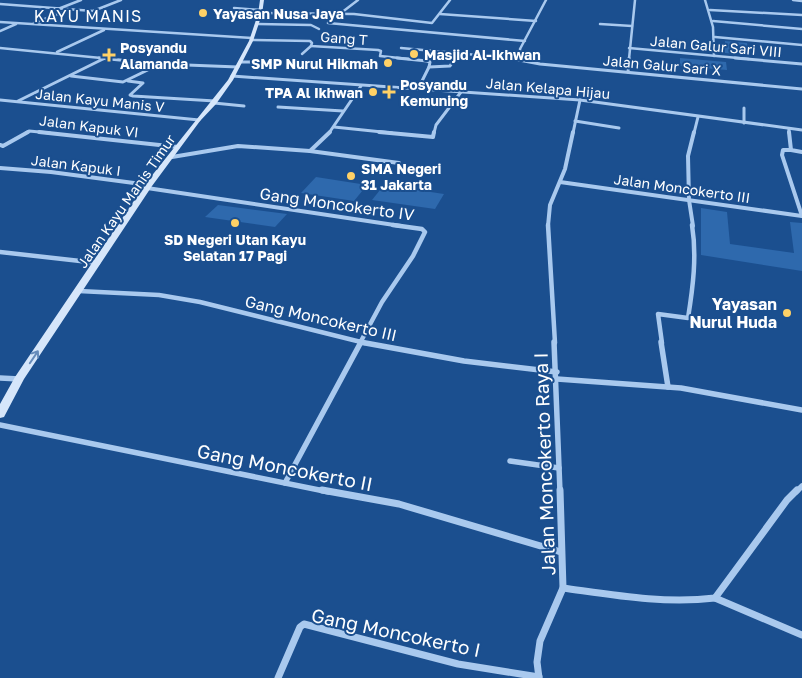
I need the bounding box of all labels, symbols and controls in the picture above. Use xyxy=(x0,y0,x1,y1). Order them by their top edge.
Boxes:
place label: Yayasan Nusa Jaya xyxy=(213,5,344,22)
district label: KAYU MANIS xyxy=(34,6,142,26)
marker: Yayasan Nusa Jaya xyxy=(197,7,209,19)
street label: Gang T xyxy=(320,28,368,48)
street label: Jalan Galur Sari VIII xyxy=(649,32,783,60)
place label: Posyandu Alamanda xyxy=(120,39,188,72)
place label: Masjid Al-Ikhwan xyxy=(424,46,541,63)
marker: Posyandu Alamanda xyxy=(102,48,116,62)
marker: Masjid Al-Ikhwan xyxy=(408,48,420,60)
street label: Jalan Galur Sari X xyxy=(602,51,722,79)
place label: SMP Nurul Hikmah xyxy=(251,55,378,72)
marker: SMP Nurul Hikmah xyxy=(382,57,394,69)
street label: Jalan Kelapa Hijau xyxy=(485,74,611,102)
place label: Posyandu Kemuning xyxy=(400,76,468,109)
place label: TPA Al Ikhwan xyxy=(265,84,363,101)
street label: Jalan Kayu Manis V xyxy=(35,85,166,115)
marker: Posyandu Kemuning xyxy=(382,85,396,99)
marker: TPA Al Ikhwan xyxy=(367,86,379,98)
street label: Jalan Kapuk VI xyxy=(38,111,140,141)
street label: Jalan Kayu Manis Timur xyxy=(73,131,179,271)
street label: Jalan Kapuk I xyxy=(30,151,122,179)
place label: SMA Negeri 31 Jakarta xyxy=(361,160,442,193)
marker: SMA Negeri 31 Jakarta xyxy=(345,170,357,182)
street label: Jalan Moncokerto III xyxy=(613,170,751,206)
street label: Gang Moncokerto IV xyxy=(258,183,416,225)
marker: SD Negeri Utan Kayu Selatan 17 Pagi xyxy=(229,217,241,229)
place label: SD Negeri Utan Kayu Selatan 17 Pagi xyxy=(164,231,306,264)
street label: Gang Moncokerto III xyxy=(243,291,399,345)
place label: Yayasan Nurul Huda xyxy=(689,294,777,332)
marker: Yayasan Nurul Huda xyxy=(781,307,793,319)
one-way arrow xyxy=(29,351,39,365)
street label: Jalan Moncokerto Raya I xyxy=(529,352,559,576)
street label: Gang Moncokerto II xyxy=(195,439,375,495)
street label: Gang Moncokerto I xyxy=(309,603,483,661)

